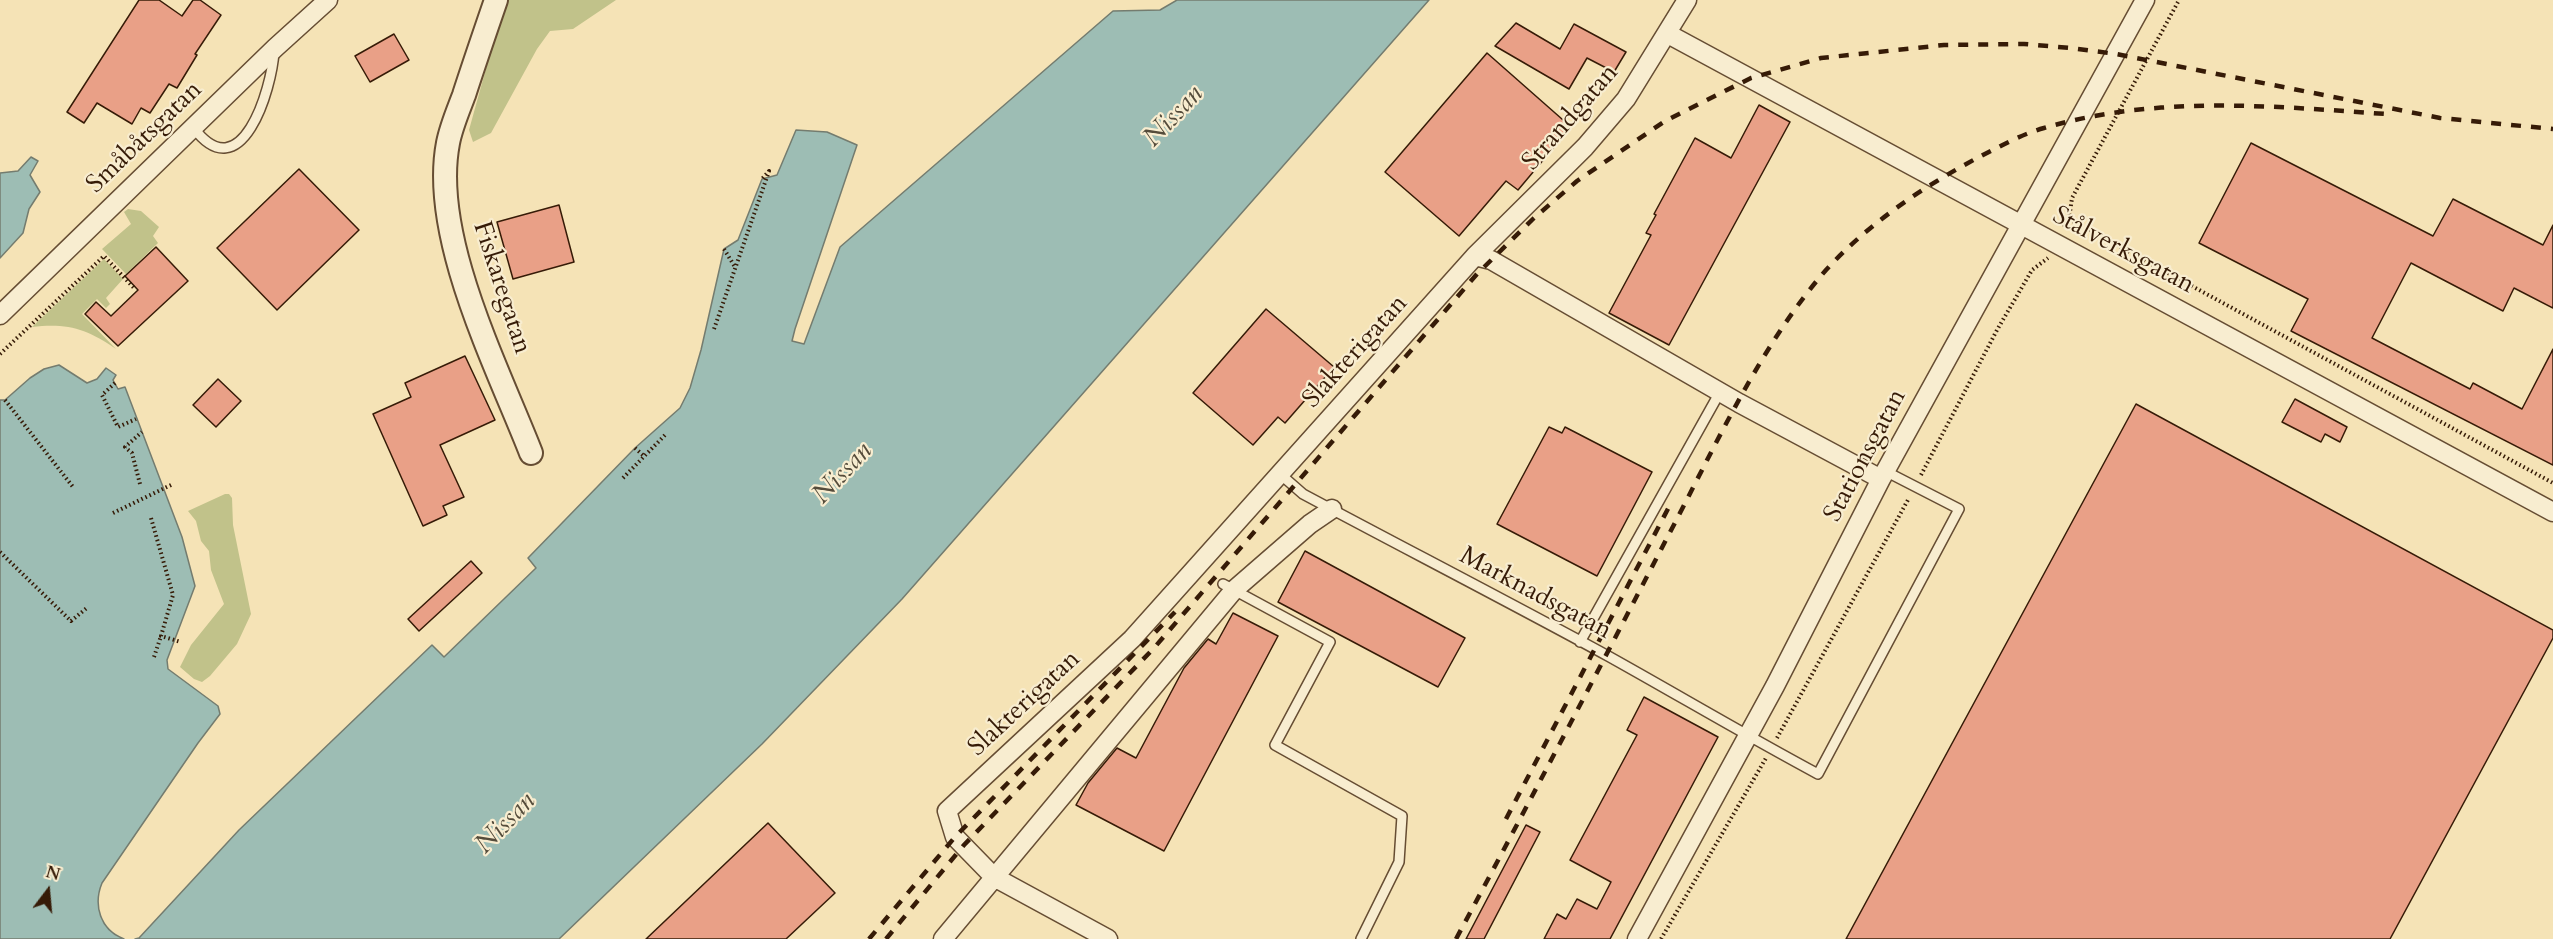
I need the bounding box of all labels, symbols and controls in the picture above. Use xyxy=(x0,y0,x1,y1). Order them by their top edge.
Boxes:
street label: Strandgatan xyxy=(1516,58,1626,178)
street label: Småbåtsgatan xyxy=(81,75,209,201)
water label: Nissan xyxy=(1137,79,1211,155)
street label: Stålverksgatan xyxy=(2047,201,2199,301)
street label: Fiskaregatan xyxy=(465,218,537,358)
street label: Slakterigatan xyxy=(1297,289,1415,415)
street label: Stationsgatan xyxy=(1818,384,1914,528)
water label: Nissan xyxy=(806,436,880,512)
street label: Marknadsgatan xyxy=(1454,541,1616,647)
street label: Slakterigatan xyxy=(963,644,1087,764)
water label: Nissan xyxy=(469,787,543,861)
north arrow xyxy=(18,861,78,921)
text: N xyxy=(43,861,63,886)

